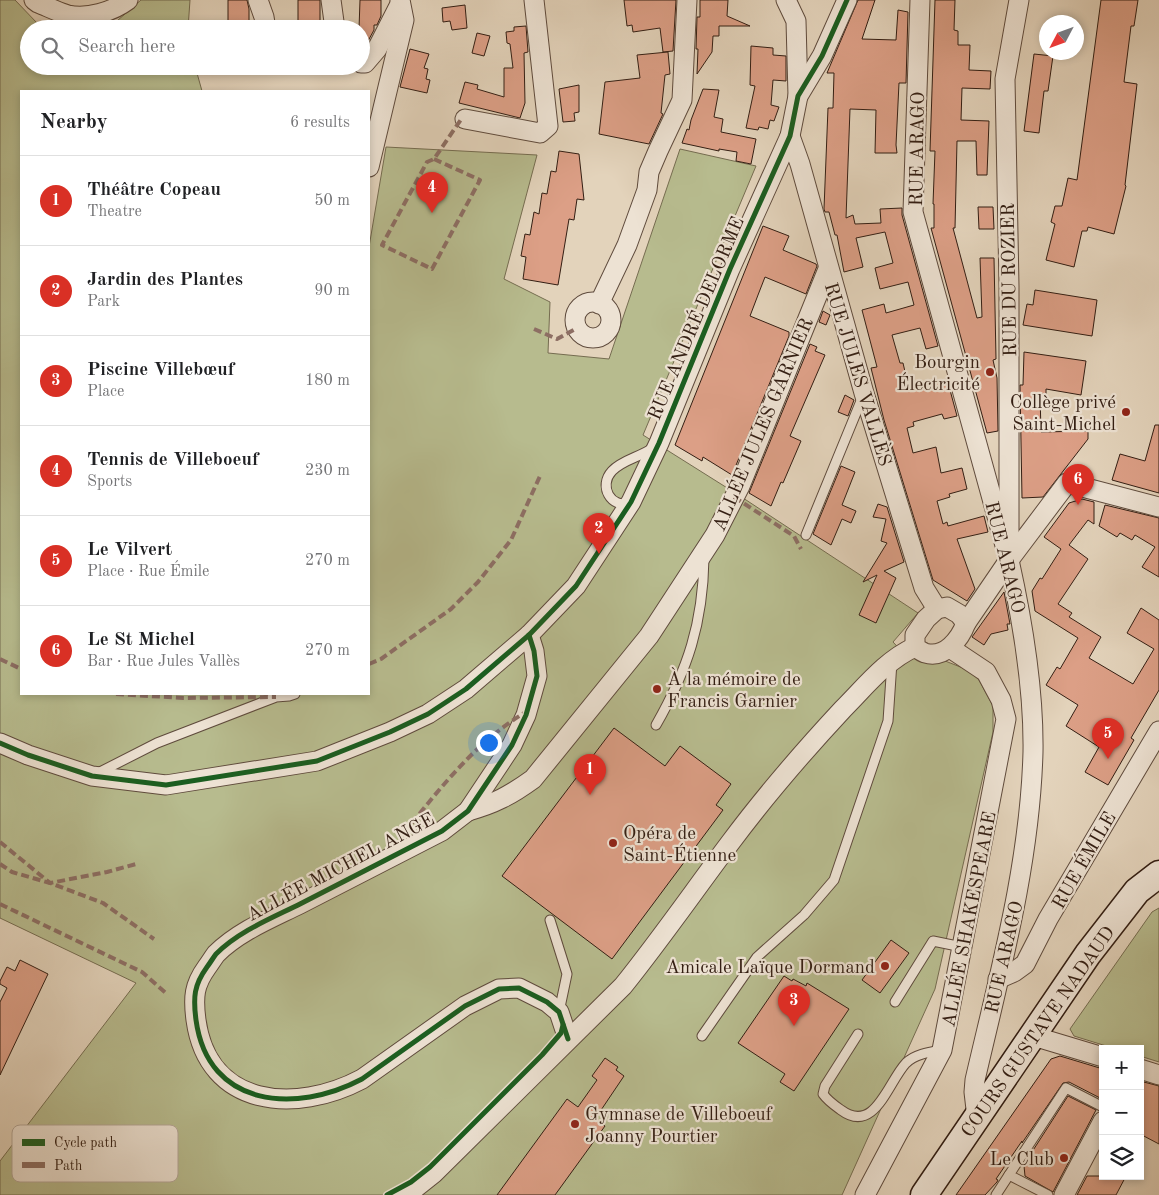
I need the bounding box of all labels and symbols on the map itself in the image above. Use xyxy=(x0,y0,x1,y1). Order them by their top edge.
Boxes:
north arrow xyxy=(1039,15,1084,60)
street label: RUE ARAGO xyxy=(908,91,929,207)
pin: 4 xyxy=(416,172,448,213)
street label: RUE DU ROZIER xyxy=(1000,203,1021,357)
street label: RUE ANDRÉ DELORME xyxy=(642,213,749,423)
street label: RUE JULES VALLÈS xyxy=(820,279,897,469)
street label: ALLÉE JULES GARNIER xyxy=(707,314,818,534)
place label: Bourgin Électricité xyxy=(896,354,980,395)
marker: Bourgin Électricité xyxy=(984,366,996,378)
place label: Collège privé Saint-Michel xyxy=(1010,394,1116,435)
marker: Collège privé Saint-Michel xyxy=(1120,406,1132,418)
pin: 6 xyxy=(1062,464,1094,505)
street label: RUE ARAGO xyxy=(980,500,1027,616)
pin: 2 xyxy=(583,513,615,554)
place label: À la mémoire de Francis Garnier xyxy=(667,667,801,712)
marker: À la mémoire de Francis Garnier xyxy=(651,683,663,695)
pin: 5 xyxy=(1092,718,1124,759)
your location xyxy=(476,730,502,756)
pin: 1 xyxy=(574,754,606,795)
street label: ALLÉE MICHEL ANGE xyxy=(242,807,438,926)
street label: RUE ÉMILE xyxy=(1046,808,1121,913)
street label: ALLÉE SHAKESPEARE xyxy=(936,809,1001,1029)
place label: Opéra de Saint-Étienne xyxy=(623,825,736,866)
marker: Opéra de Saint-Étienne xyxy=(607,837,619,849)
street label: RUE ARAGO xyxy=(983,899,1028,1016)
street label: COURS GUSTAVE NADAUD xyxy=(959,924,1119,1141)
place label: Amicale Laïque Dormand xyxy=(666,959,875,978)
marker: Amicale Laïque Dormand xyxy=(879,960,891,972)
pin: 3 xyxy=(778,985,810,1026)
place label: Gymnase de Villeboeuf Joanny Pourtier xyxy=(585,1106,773,1147)
marker: Gymnase de Villeboeuf Joanny Pourtier xyxy=(569,1118,581,1130)
legend xyxy=(12,1125,178,1182)
text: Cycle path xyxy=(54,1136,117,1150)
place label: Le Club xyxy=(989,1151,1054,1170)
marker: Le Club xyxy=(1058,1152,1070,1164)
text: Path xyxy=(54,1159,83,1173)

